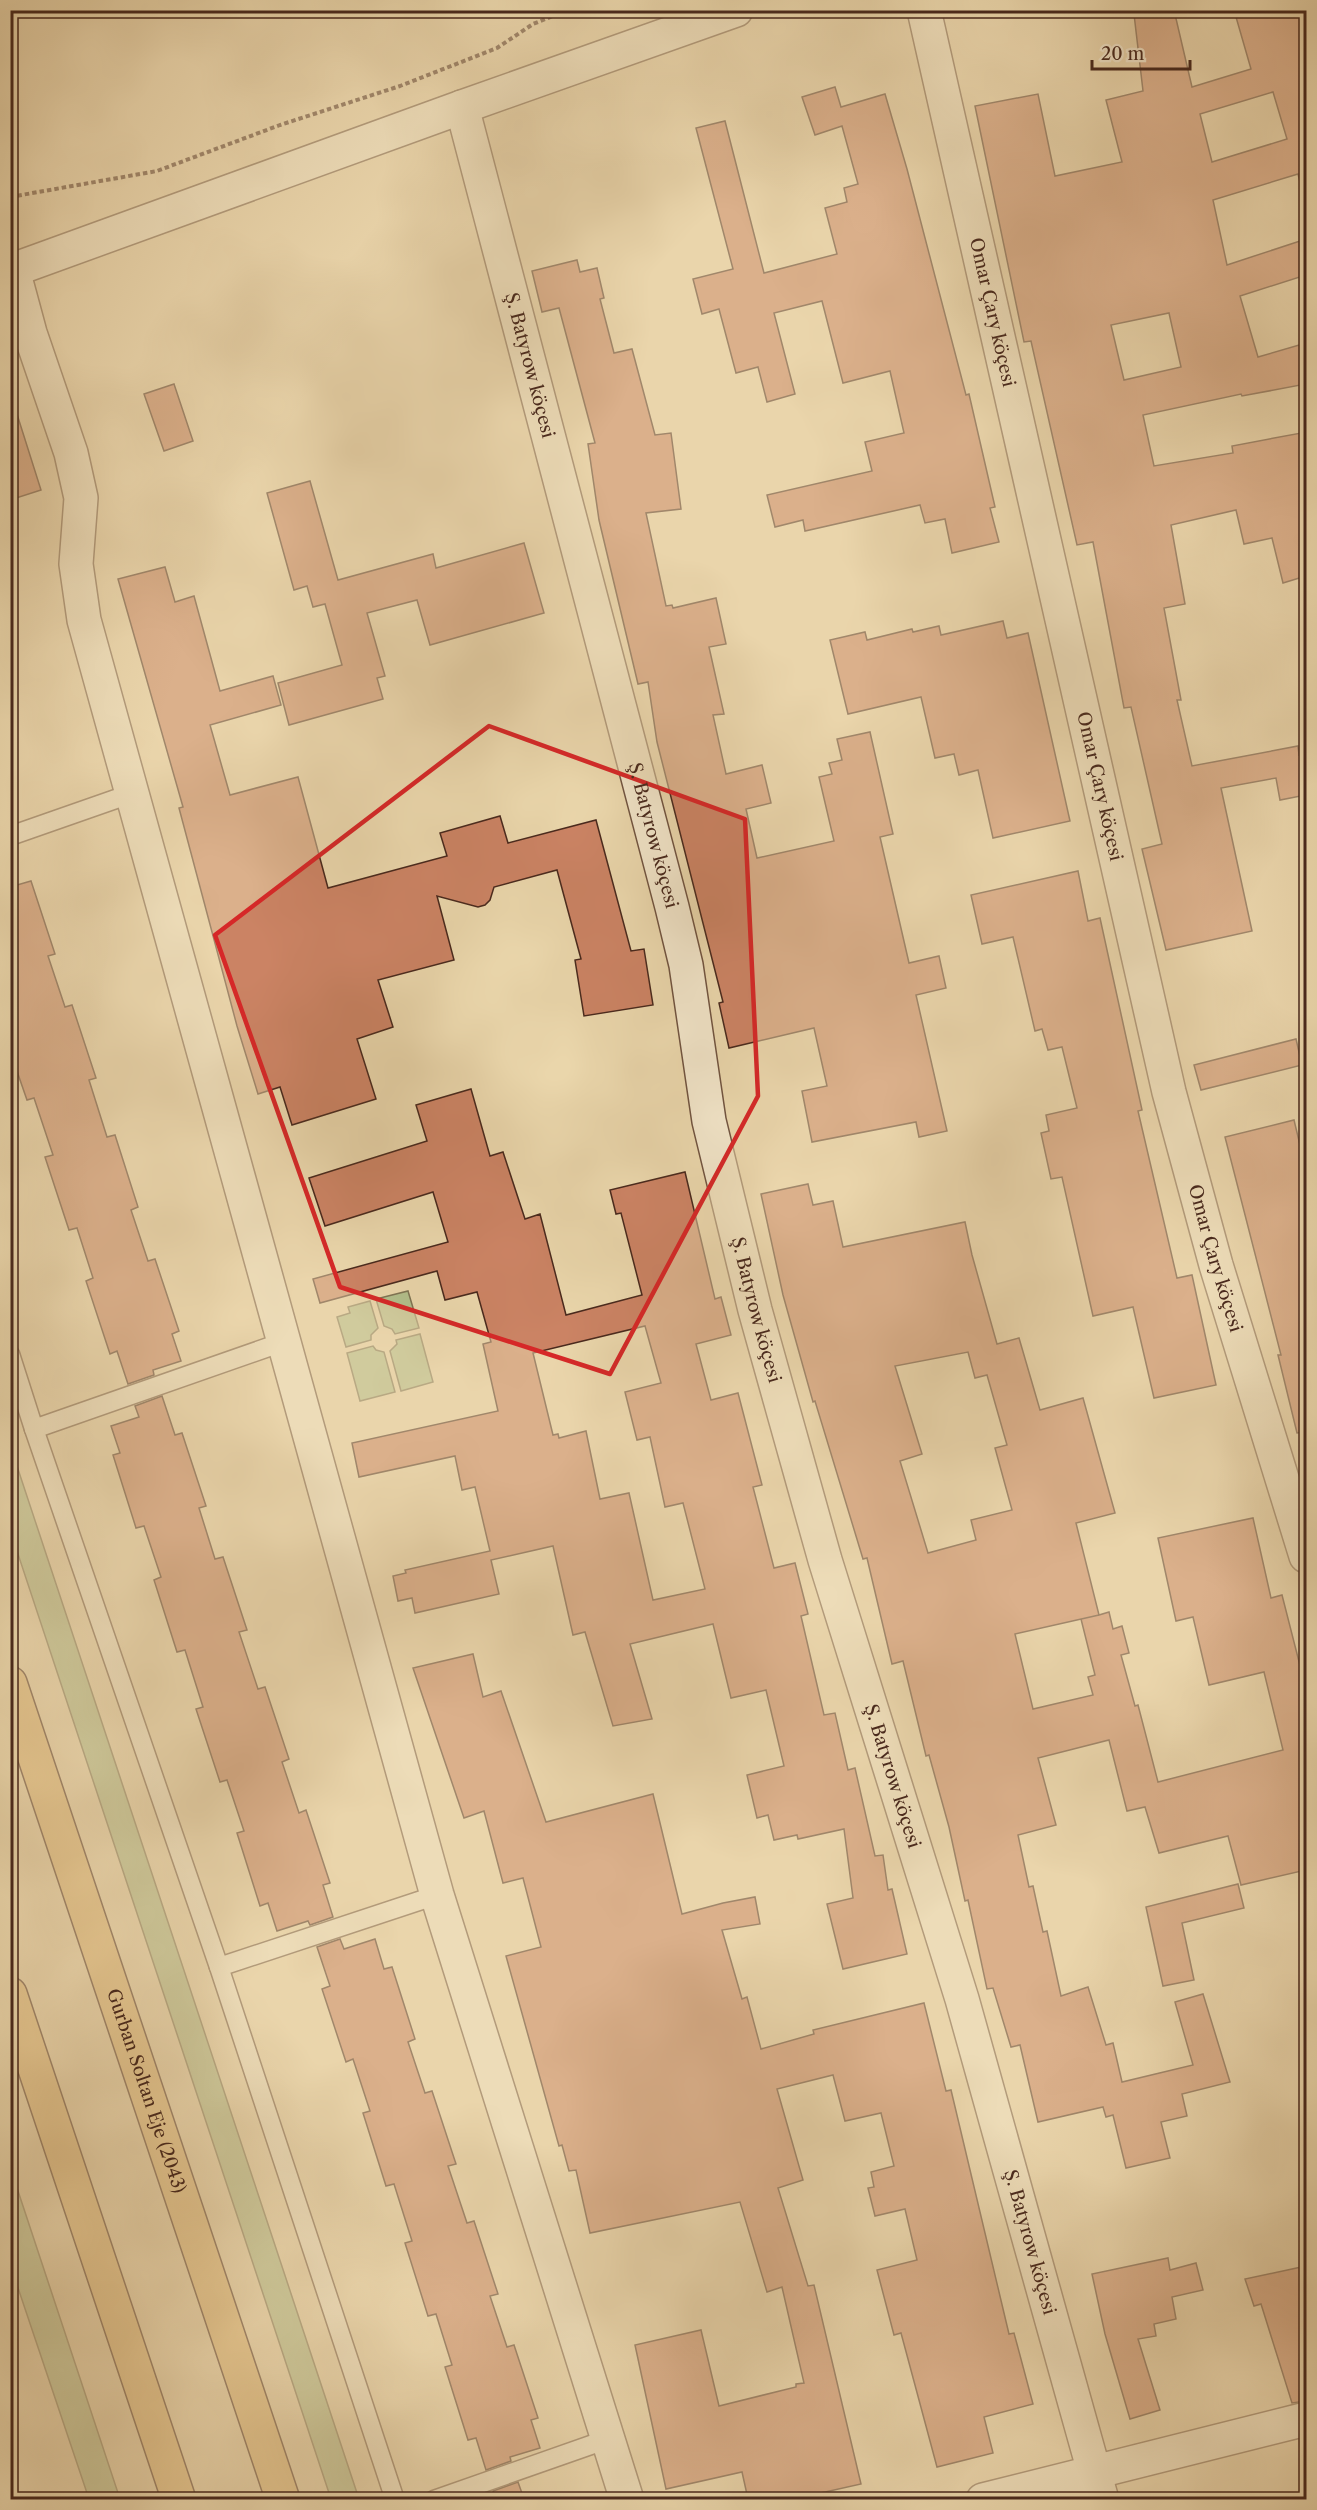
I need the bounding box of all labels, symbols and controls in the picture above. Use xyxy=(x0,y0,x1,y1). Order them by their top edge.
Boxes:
scale bar xyxy=(1092,33,1190,71)
text: 20 m xyxy=(1101,43,1145,65)
street label: Omar Çary köçesi xyxy=(965,236,1020,390)
street label: Ş. Batyrow köçesi xyxy=(500,290,560,441)
street label: Omar Çary köçesi xyxy=(1072,710,1127,864)
street label: Ş. Batyrow köçesi xyxy=(624,760,683,911)
street label: Omar Çary köçesi xyxy=(1184,1182,1247,1335)
street label: Ş. Batyrow köçesi xyxy=(727,1235,786,1386)
street label: Ş. Batyrow köçesi xyxy=(860,1701,925,1851)
street label: Gurban Soltan Eje (2043) xyxy=(102,1986,191,2196)
street label: Ş. Batyrow köçesi xyxy=(999,2167,1061,2318)

